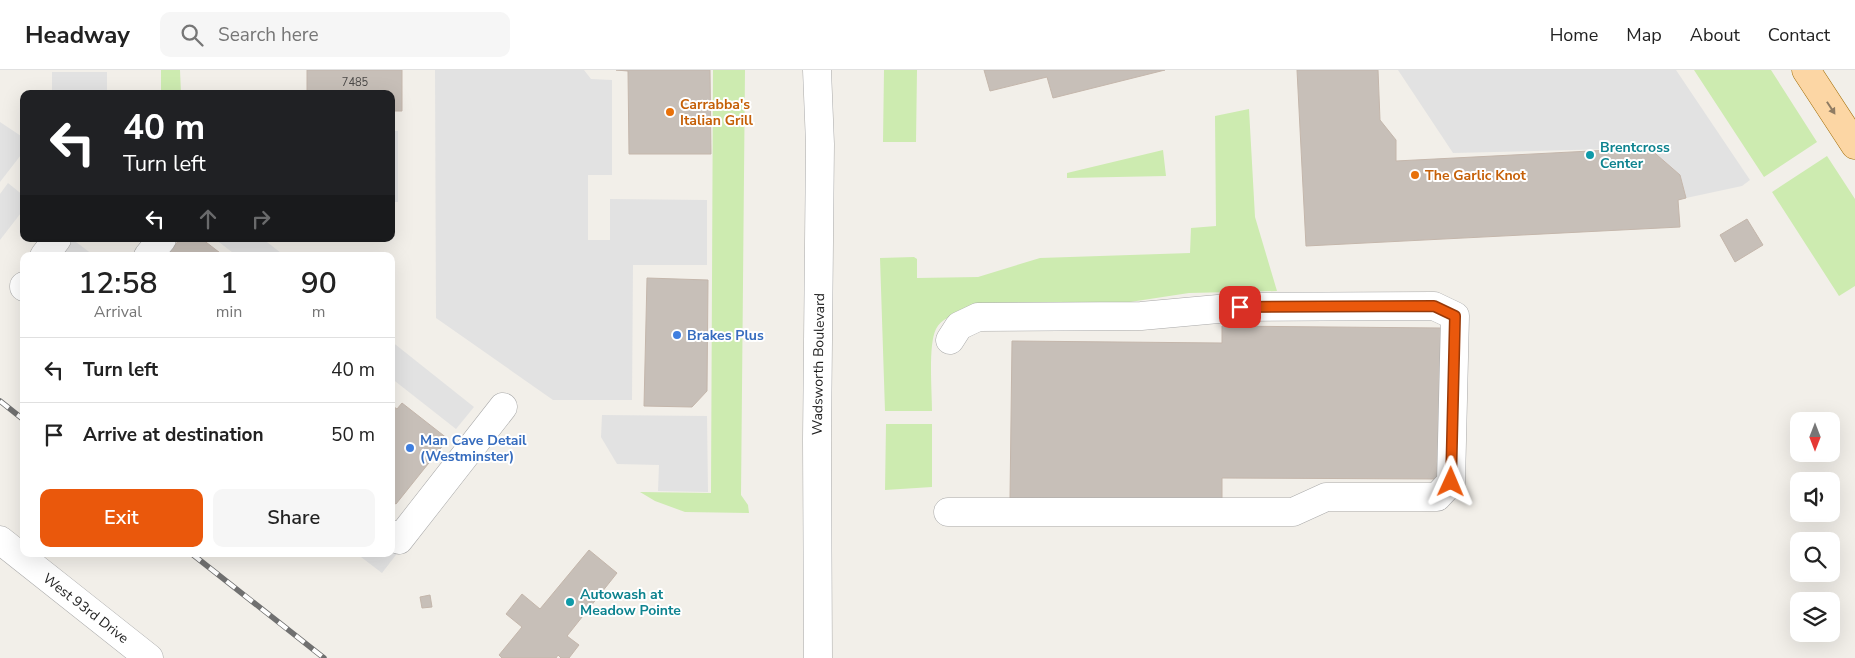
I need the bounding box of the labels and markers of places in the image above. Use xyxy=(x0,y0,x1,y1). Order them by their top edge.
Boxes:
place label: Carrabba's Italian Grill xyxy=(680,95,753,130)
marker: Carrabba's Italian Grill xyxy=(664,106,676,118)
place label: Brentcross Center xyxy=(1600,138,1670,173)
marker: Brentcross Center xyxy=(1584,149,1596,161)
place label: The Garlic Knot xyxy=(1425,166,1527,185)
marker: The Garlic Knot xyxy=(1409,169,1421,181)
pin xyxy=(1219,286,1261,328)
place label: Brakes Plus xyxy=(687,326,764,345)
marker: Brakes Plus xyxy=(671,329,683,341)
place label: Man Cave Detail (Westminster) xyxy=(420,431,527,466)
marker: Man Cave Detail (Westminster) xyxy=(404,442,416,454)
place label: Autowash at Meadow Pointe xyxy=(580,585,681,620)
marker: Autowash at Meadow Pointe xyxy=(564,596,576,608)

